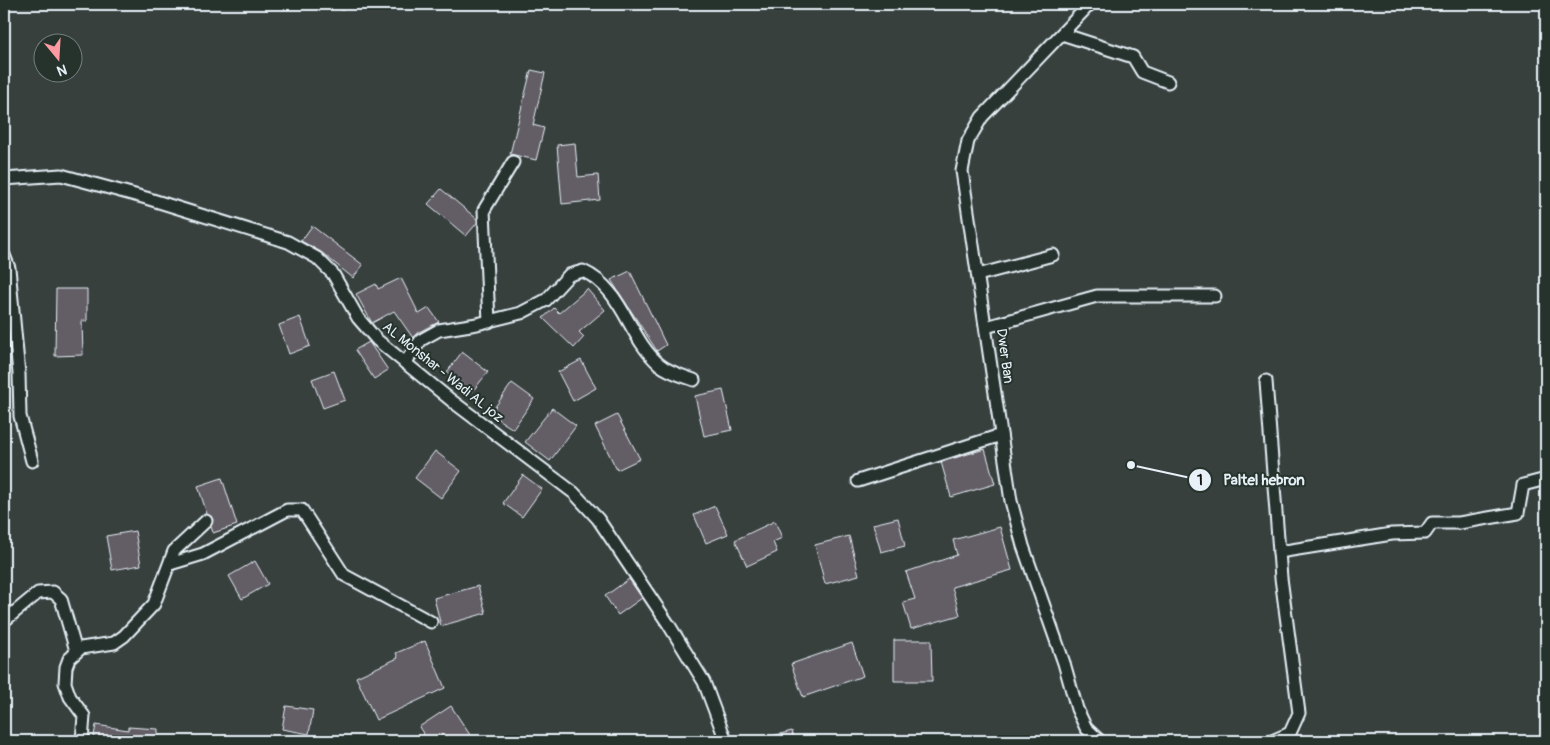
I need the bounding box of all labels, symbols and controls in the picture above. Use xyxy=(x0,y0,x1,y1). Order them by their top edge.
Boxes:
north arrow xyxy=(32,32,82,82)
text: N xyxy=(55,60,69,79)
street label: AL Monshar - Wadi AL joz xyxy=(379,318,507,426)
street label: Dwer Ban xyxy=(993,328,1017,385)
callout: Paltel hebron xyxy=(1188,465,1314,495)
text: 1 xyxy=(1197,471,1203,490)
text: Paltel hebron xyxy=(1223,471,1305,490)

